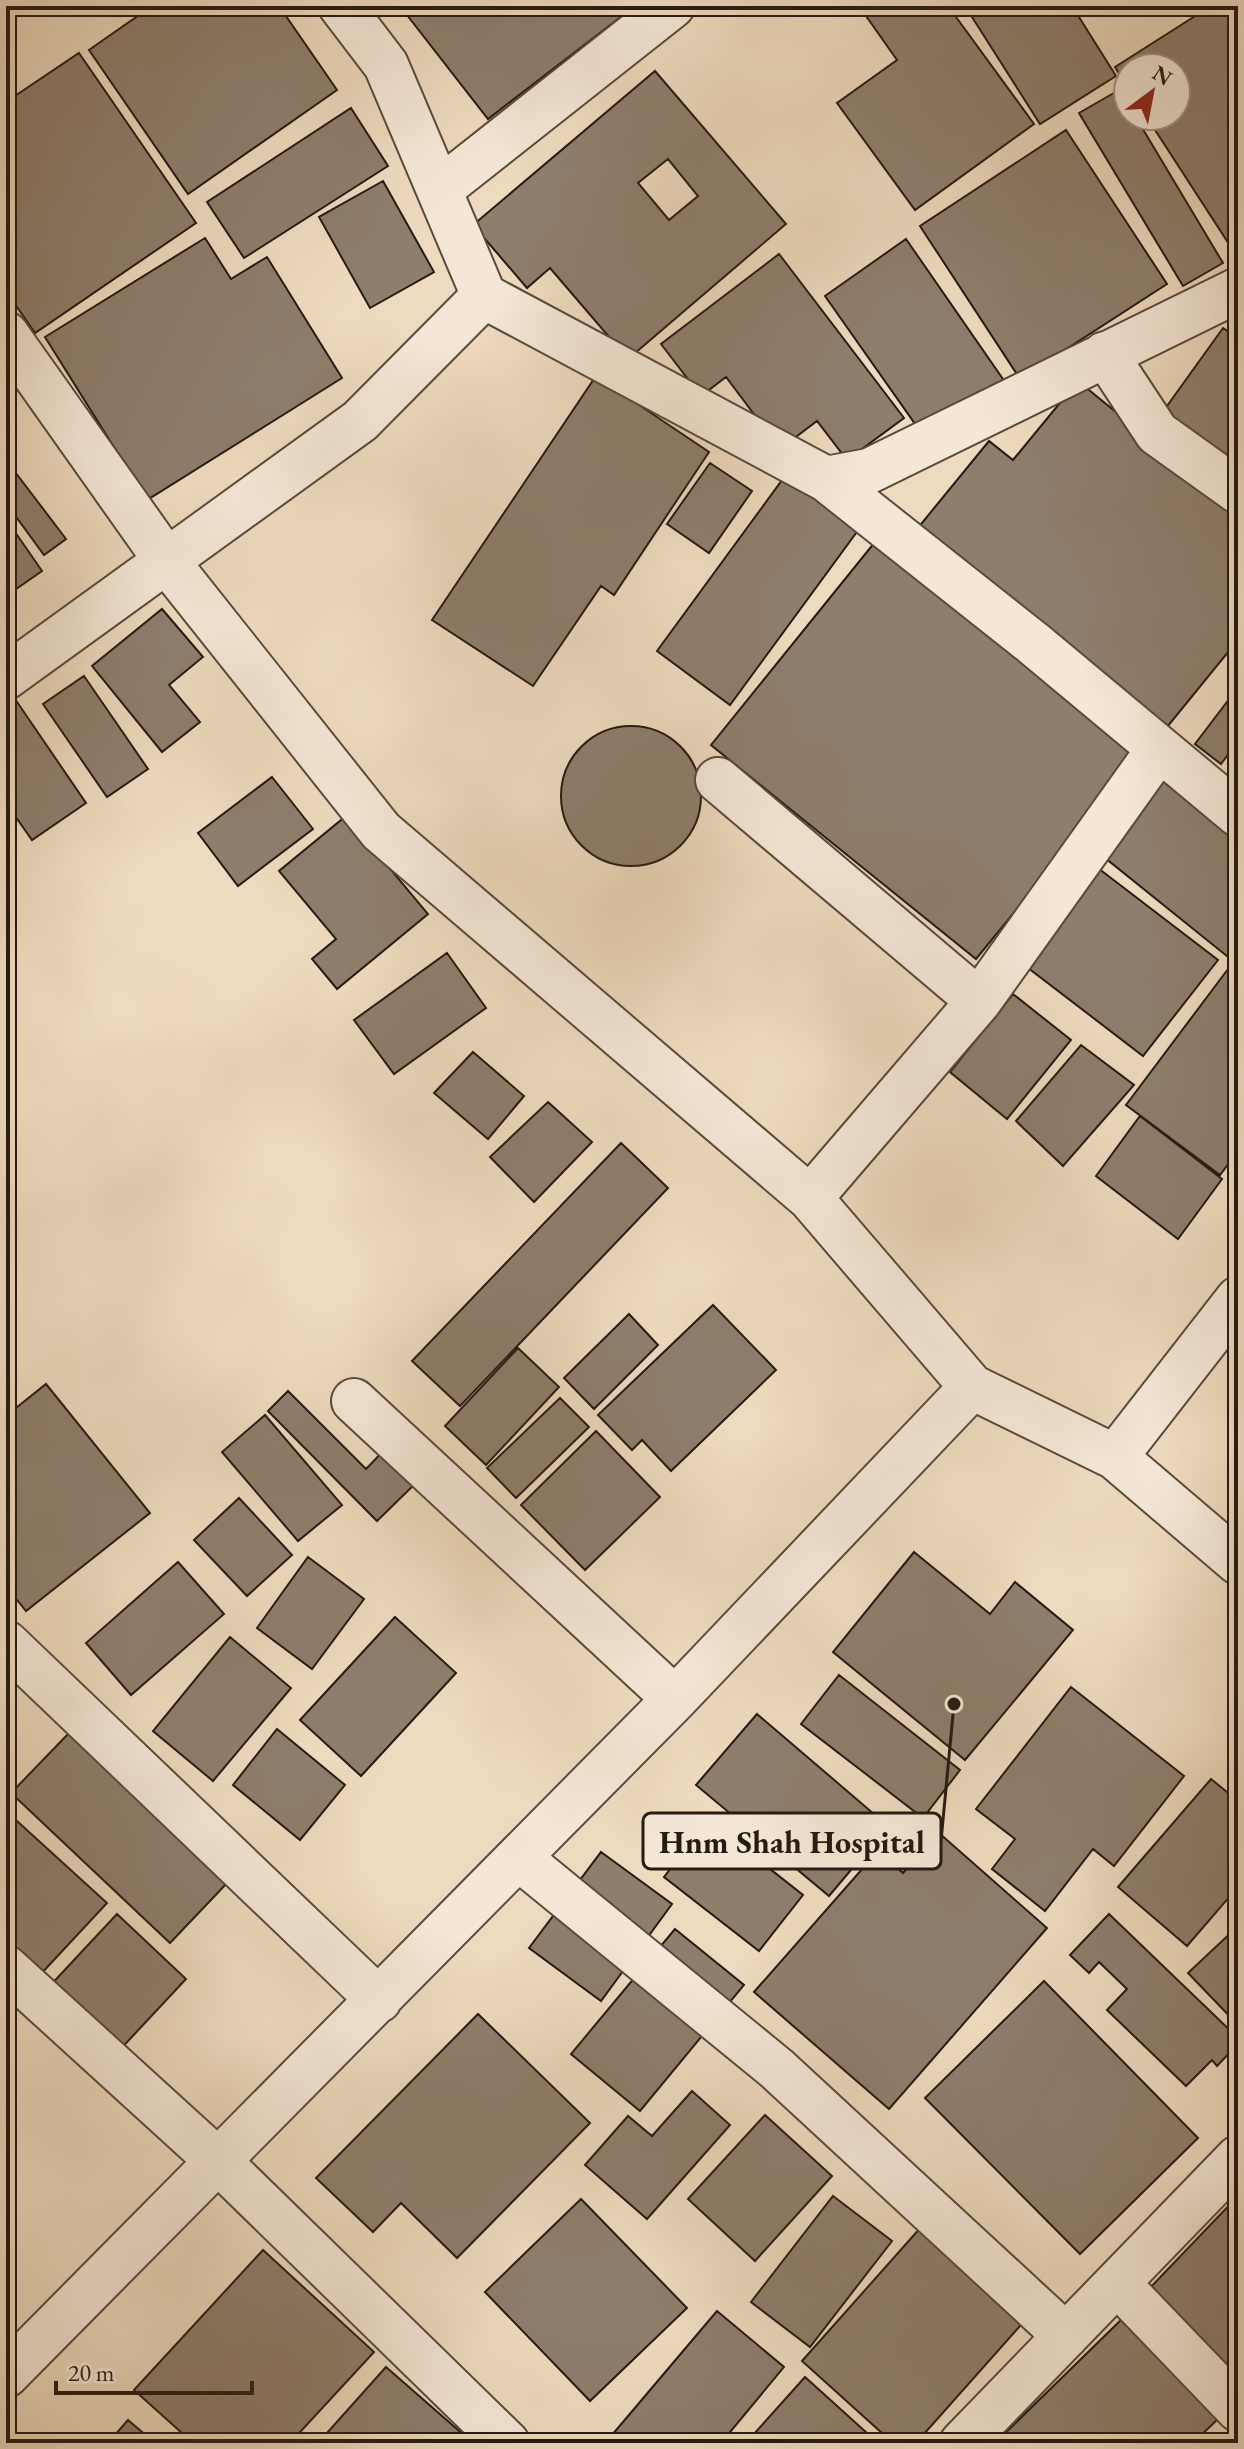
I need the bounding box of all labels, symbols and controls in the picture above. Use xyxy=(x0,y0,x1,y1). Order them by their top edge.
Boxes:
north arrow xyxy=(1112,52,1192,132)
text: N xyxy=(1147,58,1178,93)
callout: Hnm Shah Hospital xyxy=(643,1813,941,1869)
text: Hnm Shah Hospital xyxy=(659,1821,925,1863)
scale bar xyxy=(56,2345,252,2395)
text: 20 m xyxy=(68,2357,115,2388)

